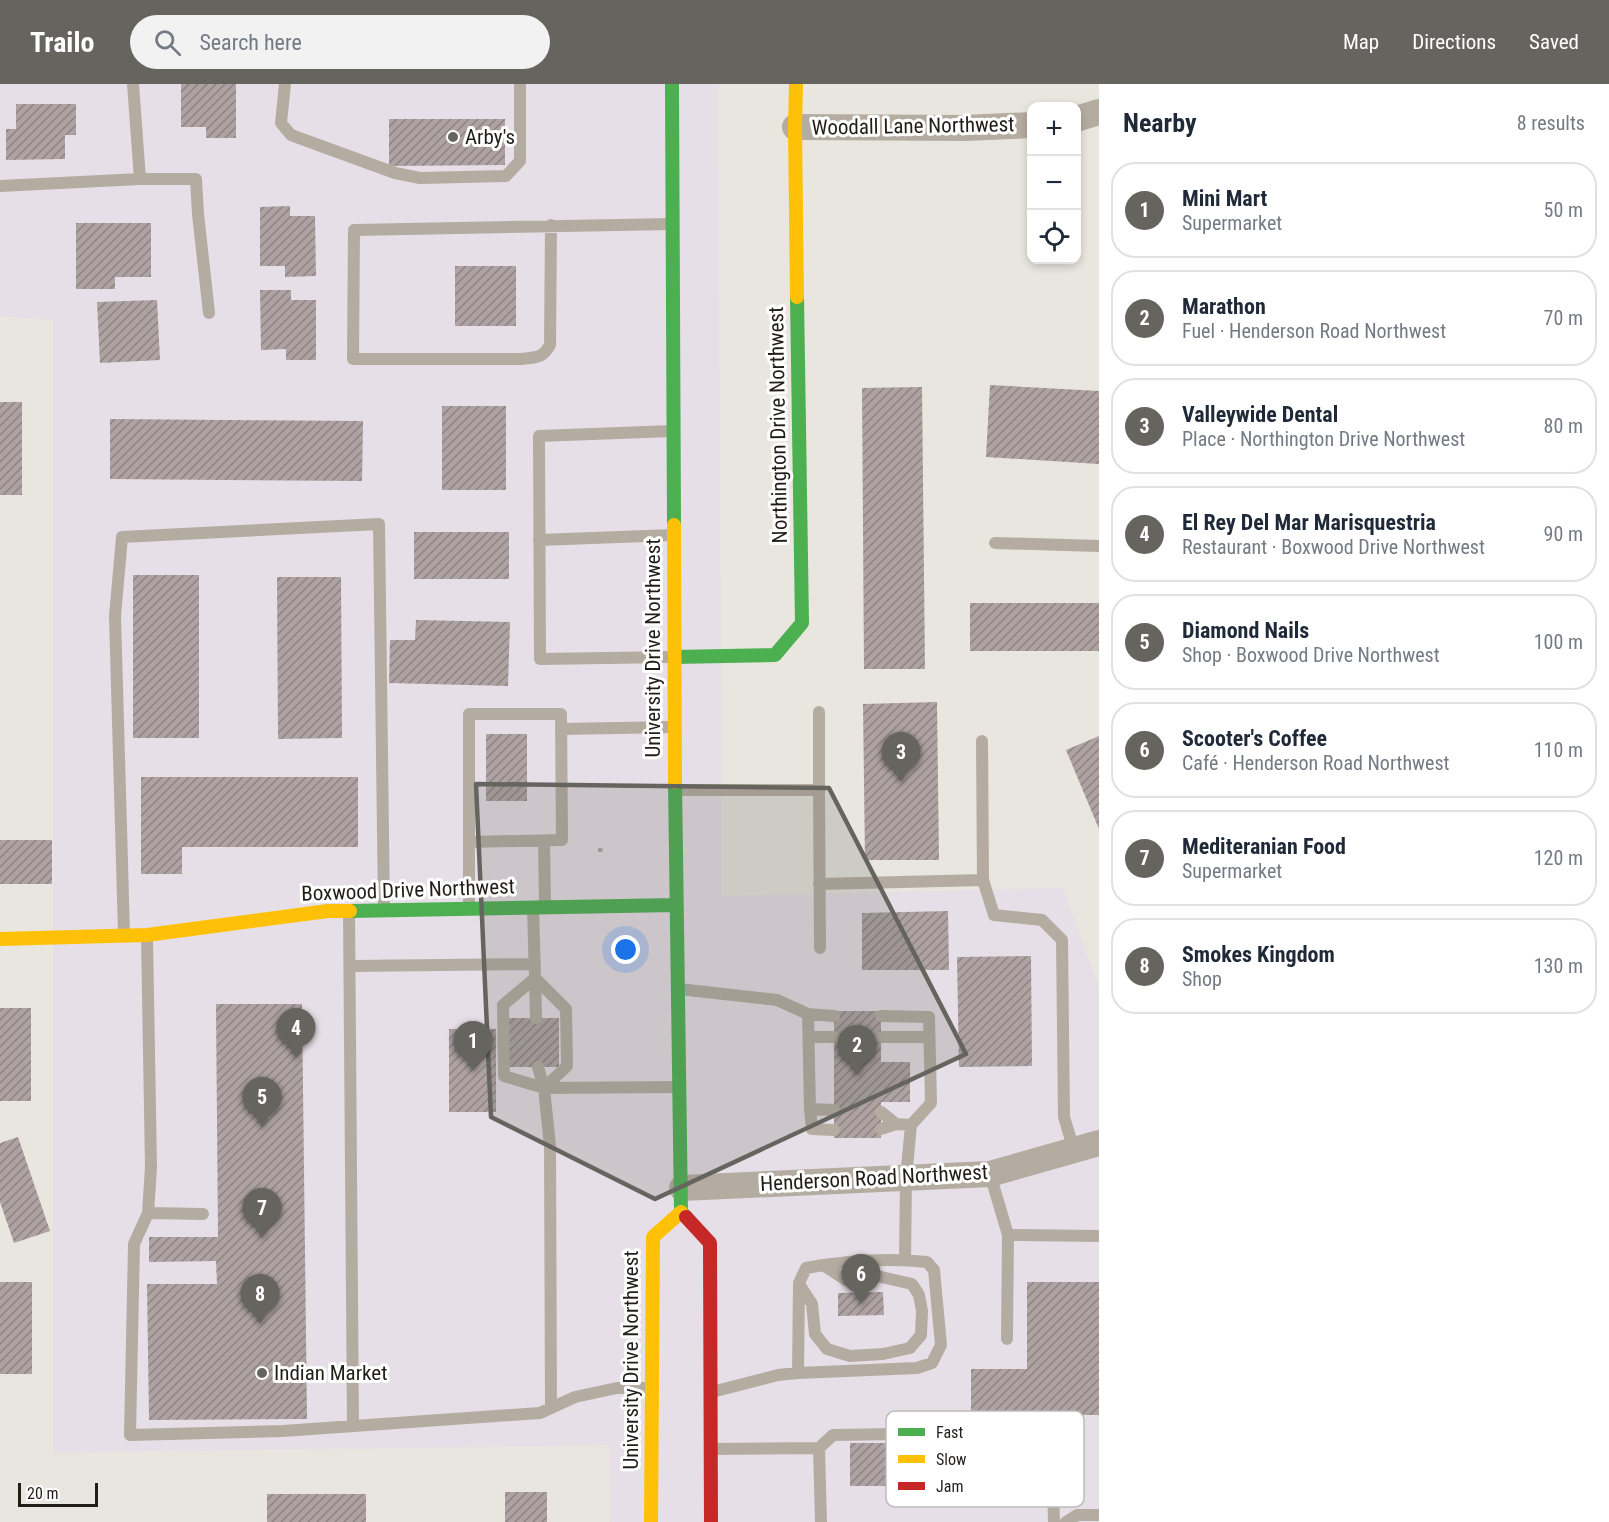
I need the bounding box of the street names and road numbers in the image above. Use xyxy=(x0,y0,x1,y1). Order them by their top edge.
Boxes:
street label: Woodall Lane Northwest xyxy=(811,112,1015,140)
street label: Northington Drive Northwest xyxy=(764,307,792,543)
street label: University Drive Northwest xyxy=(641,539,665,757)
street label: Boxwood Drive Northwest xyxy=(301,874,515,906)
street label: Henderson Road Northwest xyxy=(760,1160,988,1196)
street label: University Drive Northwest xyxy=(619,1251,643,1469)

